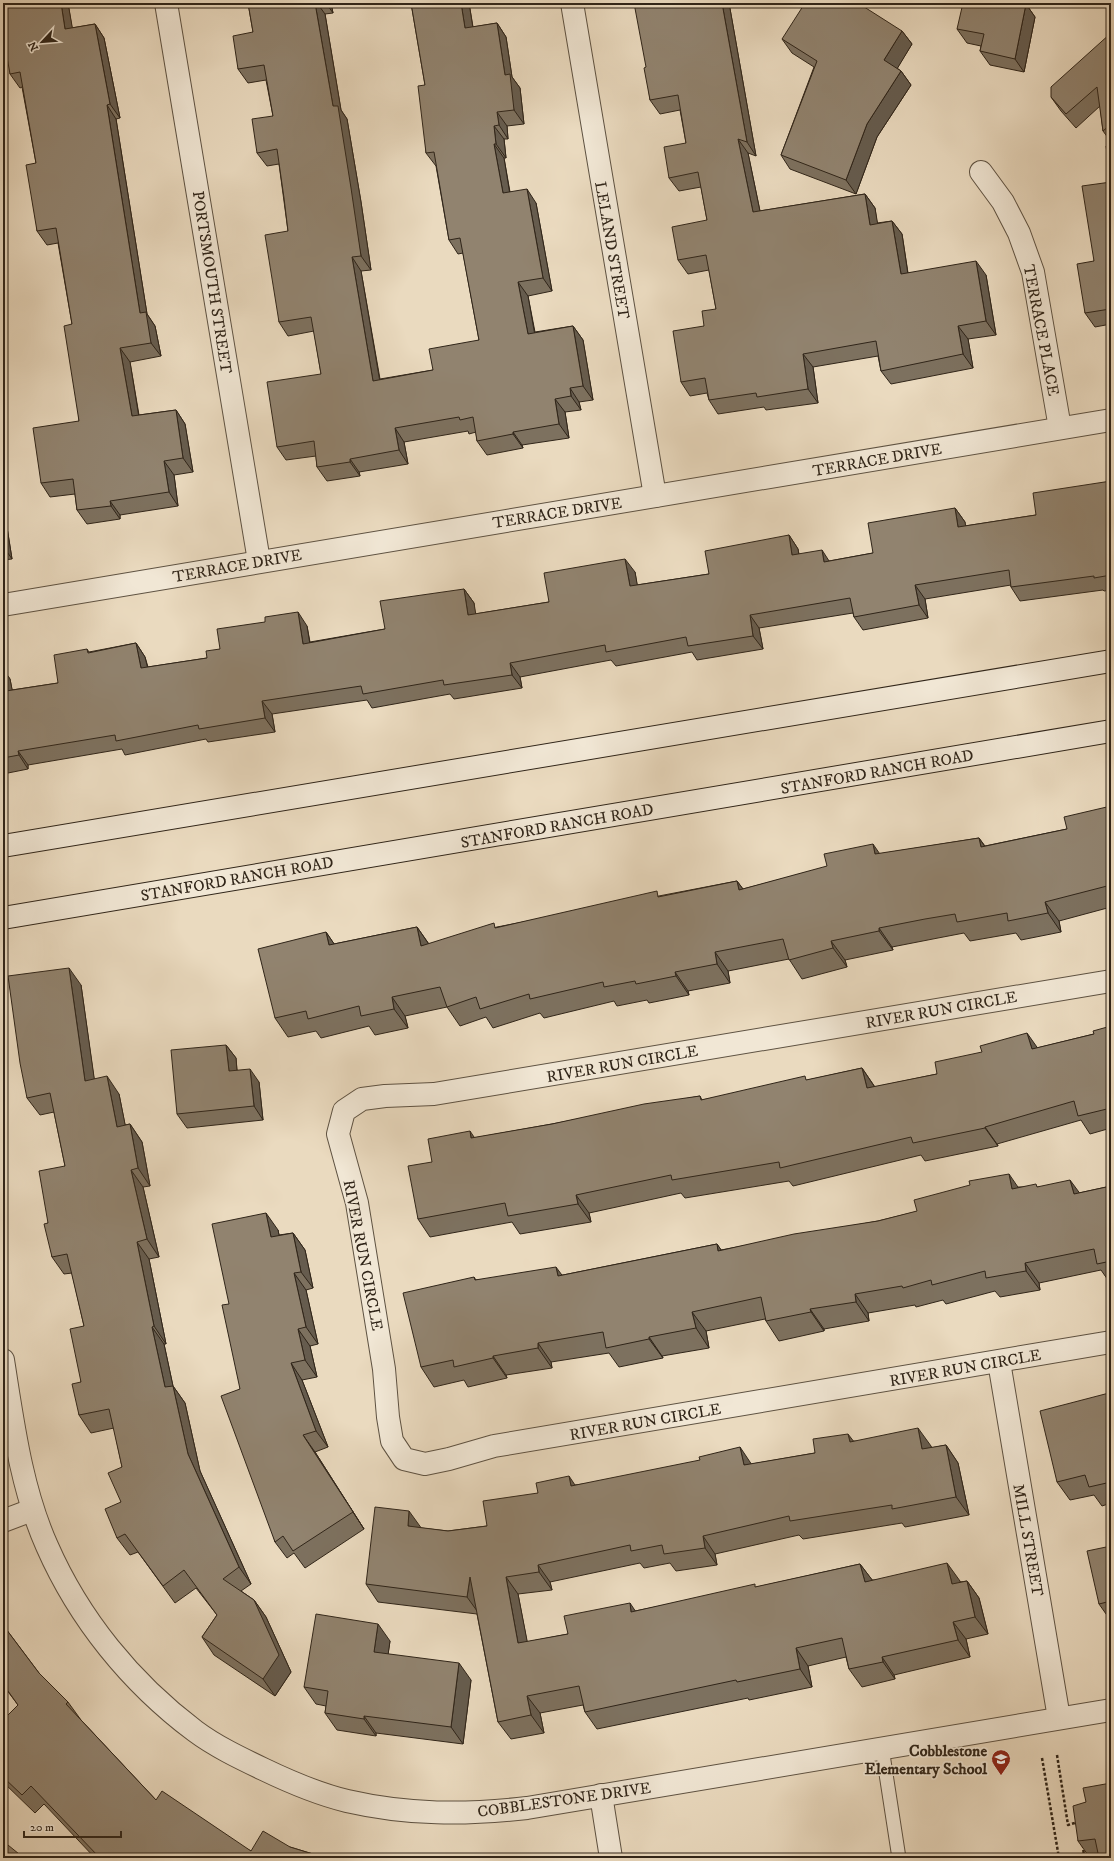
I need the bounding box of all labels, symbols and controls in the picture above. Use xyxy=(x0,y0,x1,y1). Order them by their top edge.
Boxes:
north arrow xyxy=(22,22,62,62)
text: N xyxy=(26,39,42,53)
street label: LELAND STREET xyxy=(590,180,634,320)
street label: PORTSMOUTH STREET xyxy=(188,189,236,375)
street label: TERRACE PLACE xyxy=(1018,263,1064,398)
street label: TERRACE DRIVE xyxy=(811,439,943,481)
street label: TERRACE DRIVE xyxy=(491,493,623,533)
street label: TERRACE DRIVE xyxy=(171,545,303,587)
street label: STANFORD RANCH ROAD xyxy=(779,745,975,799)
street label: STANFORD RANCH ROAD xyxy=(459,799,655,853)
street label: STANFORD RANCH ROAD xyxy=(139,852,335,906)
street label: RIVER RUN CIRCLE xyxy=(864,987,1018,1033)
street label: RIVER RUN CIRCLE xyxy=(545,1041,699,1087)
street label: RIVER RUN CIRCLE xyxy=(339,1178,387,1332)
street label: RIVER RUN CIRCLE xyxy=(888,1345,1042,1391)
street label: RIVER RUN CIRCLE xyxy=(568,1399,722,1445)
street label: MILL STREET xyxy=(1008,1482,1048,1598)
place label: Cobblestone Elementary School xyxy=(865,1741,988,1779)
school or university icon: Cobblestone Elementary School xyxy=(990,1748,1012,1776)
street label: COBBLESTONE DRIVE xyxy=(476,1778,652,1822)
scale bar xyxy=(24,1813,121,1839)
text: 20 m xyxy=(30,1820,54,1835)

